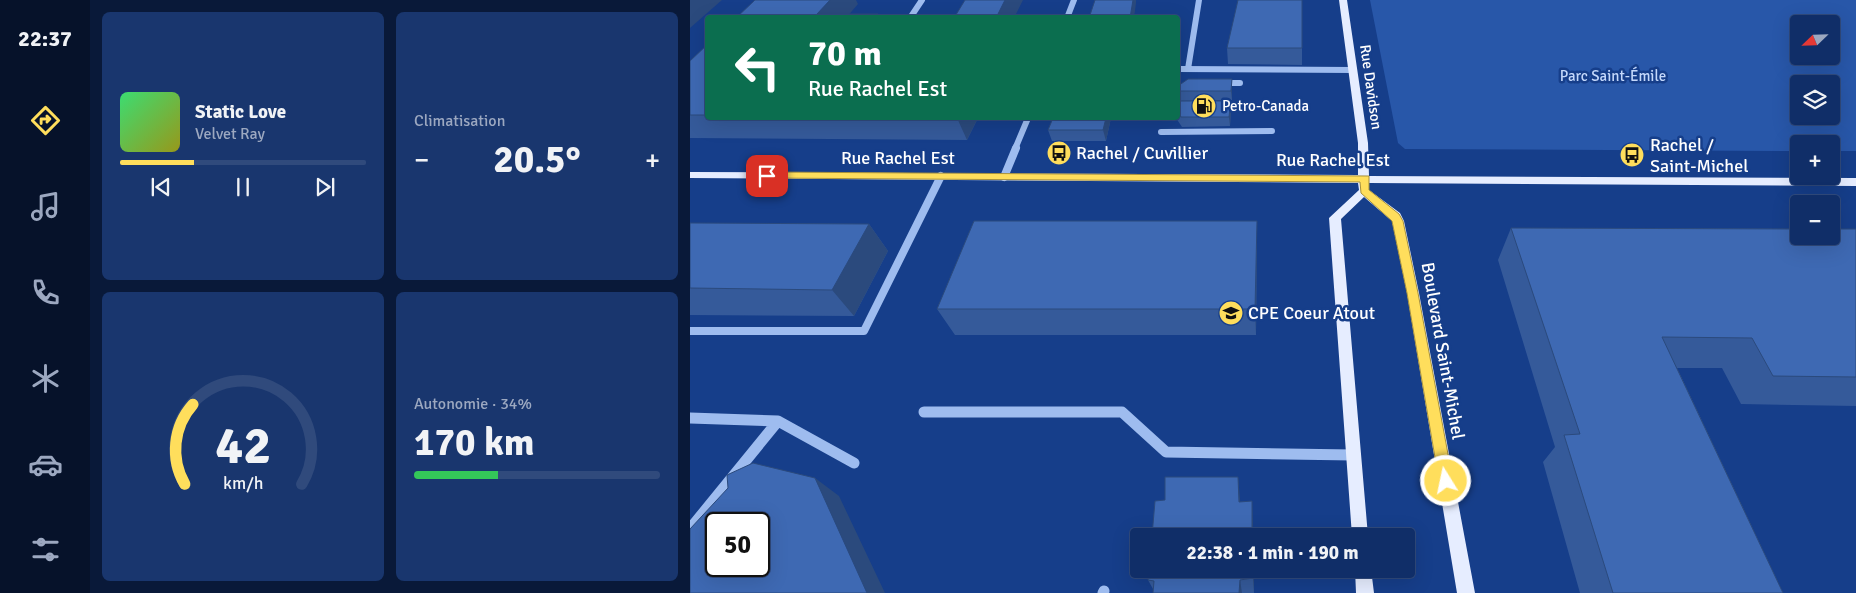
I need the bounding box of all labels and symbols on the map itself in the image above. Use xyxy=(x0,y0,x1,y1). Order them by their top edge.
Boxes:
north arrow xyxy=(1790,15,1840,65)
street label: Rue Davidson xyxy=(1356,43,1386,131)
park label: Parc Saint-Émile xyxy=(1560,66,1666,85)
fuel station icon: Petro-Canada xyxy=(1191,93,1217,119)
place label: Petro-Canada xyxy=(1222,97,1309,115)
place label: Rachel / Saint-Michel xyxy=(1650,134,1748,177)
bus stop icon: Rachel / Cuvillier xyxy=(1046,140,1072,166)
place label: Rachel / Cuvillier xyxy=(1076,142,1208,164)
bus stop icon: Rachel / Saint-Michel xyxy=(1619,142,1645,168)
street label: Rue Rachel Est xyxy=(841,147,955,169)
street label: Rue Rachel Est xyxy=(1276,149,1390,171)
pin xyxy=(746,155,788,197)
street label: Boulevard Saint-Michel xyxy=(1417,261,1469,441)
school or university icon: CPE Coeur Atout xyxy=(1218,300,1244,326)
place label: CPE Coeur Atout xyxy=(1248,302,1375,324)
position arrow xyxy=(1419,454,1471,506)
speed limit sign: 50 xyxy=(705,512,770,577)

